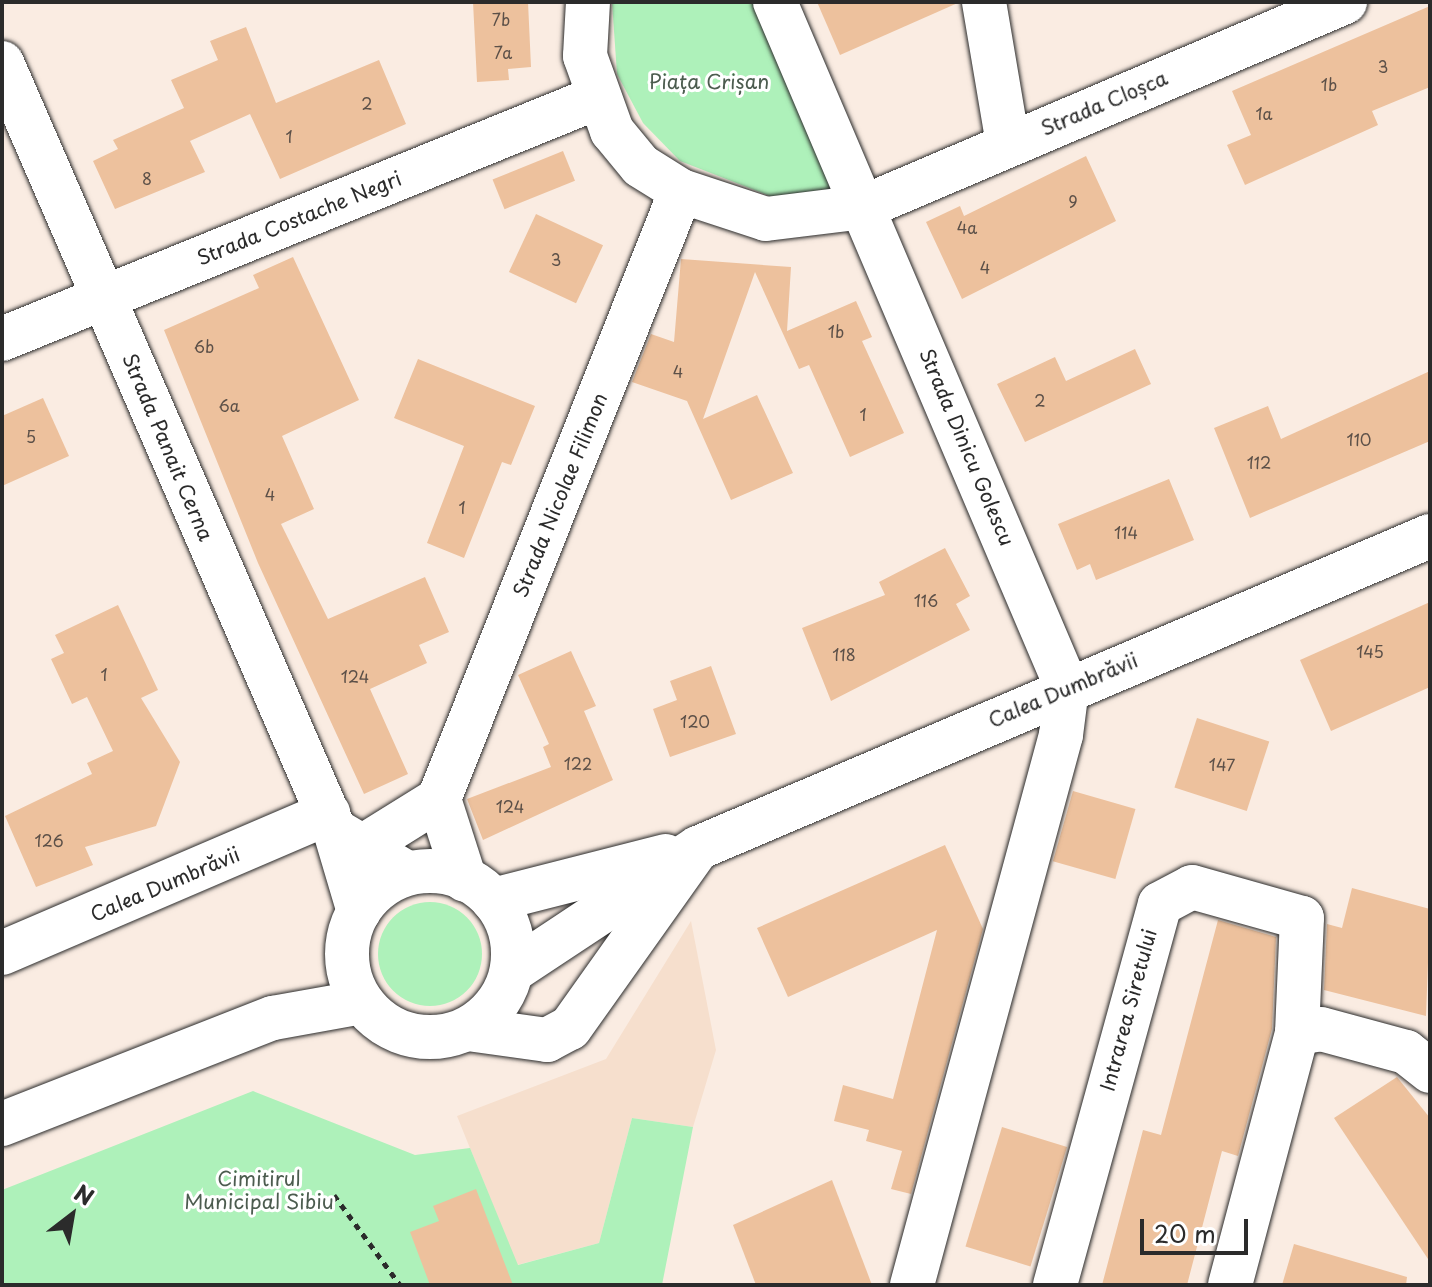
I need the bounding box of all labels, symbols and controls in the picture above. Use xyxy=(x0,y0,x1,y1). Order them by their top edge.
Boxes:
house number: 7b xyxy=(492,9,510,29)
house number: 7a xyxy=(494,42,512,62)
house number: 3 xyxy=(1378,56,1388,76)
street label: Strada Cloșca xyxy=(1037,65,1171,141)
park label: Piața Crișan xyxy=(649,69,769,93)
house number: 1b xyxy=(1321,74,1337,94)
house number: 2 xyxy=(361,93,373,113)
house number: 1a xyxy=(1255,103,1273,123)
house number: 1 xyxy=(285,126,293,146)
street label: Strada Costache Negri xyxy=(193,166,405,270)
house number: 8 xyxy=(142,168,152,188)
house number: 9 xyxy=(1068,191,1078,211)
house number: 4a xyxy=(957,217,977,237)
house number: 3 xyxy=(551,249,561,269)
house number: 4 xyxy=(980,257,990,277)
house number: 1b xyxy=(828,321,844,341)
house number: 6b xyxy=(194,336,214,356)
street label: Strada Dinicu Golescu xyxy=(914,344,1020,550)
street label: Strada Panait Cerna xyxy=(118,350,218,544)
house number: 4 xyxy=(673,361,683,381)
street label: Strada Nicolae Filimon xyxy=(508,388,612,602)
house number: 2 xyxy=(1034,390,1046,410)
house number: 6a xyxy=(218,395,240,415)
house number: 1 xyxy=(859,404,867,424)
house number: 5 xyxy=(26,426,36,446)
house number: 110 xyxy=(1346,429,1372,449)
house number: 112 xyxy=(1247,452,1271,472)
house number: 4 xyxy=(265,484,275,504)
house number: 1 xyxy=(458,497,466,517)
house number: 114 xyxy=(1114,522,1138,542)
house number: 116 xyxy=(914,590,938,610)
house number: 145 xyxy=(1356,641,1384,661)
house number: 118 xyxy=(832,644,856,664)
street label: Calea Dumbrăvii xyxy=(983,647,1143,733)
house number: 1 xyxy=(100,664,108,684)
house number: 124 xyxy=(341,666,369,686)
house number: 120 xyxy=(680,711,710,731)
house number: 122 xyxy=(564,753,592,773)
house number: 147 xyxy=(1209,754,1235,774)
house number: 124 xyxy=(496,796,524,816)
house number: 126 xyxy=(34,830,64,850)
street label: Calea Dumbrăvii xyxy=(85,841,245,927)
street label: Intrarea Siretului xyxy=(1095,926,1161,1094)
park label: Cimitirul Municipal Sibiu xyxy=(184,1167,334,1214)
north arrow xyxy=(32,1175,112,1255)
text: N xyxy=(69,1175,101,1213)
scale bar xyxy=(1144,1203,1252,1253)
text: 20 m xyxy=(1154,1215,1216,1251)

